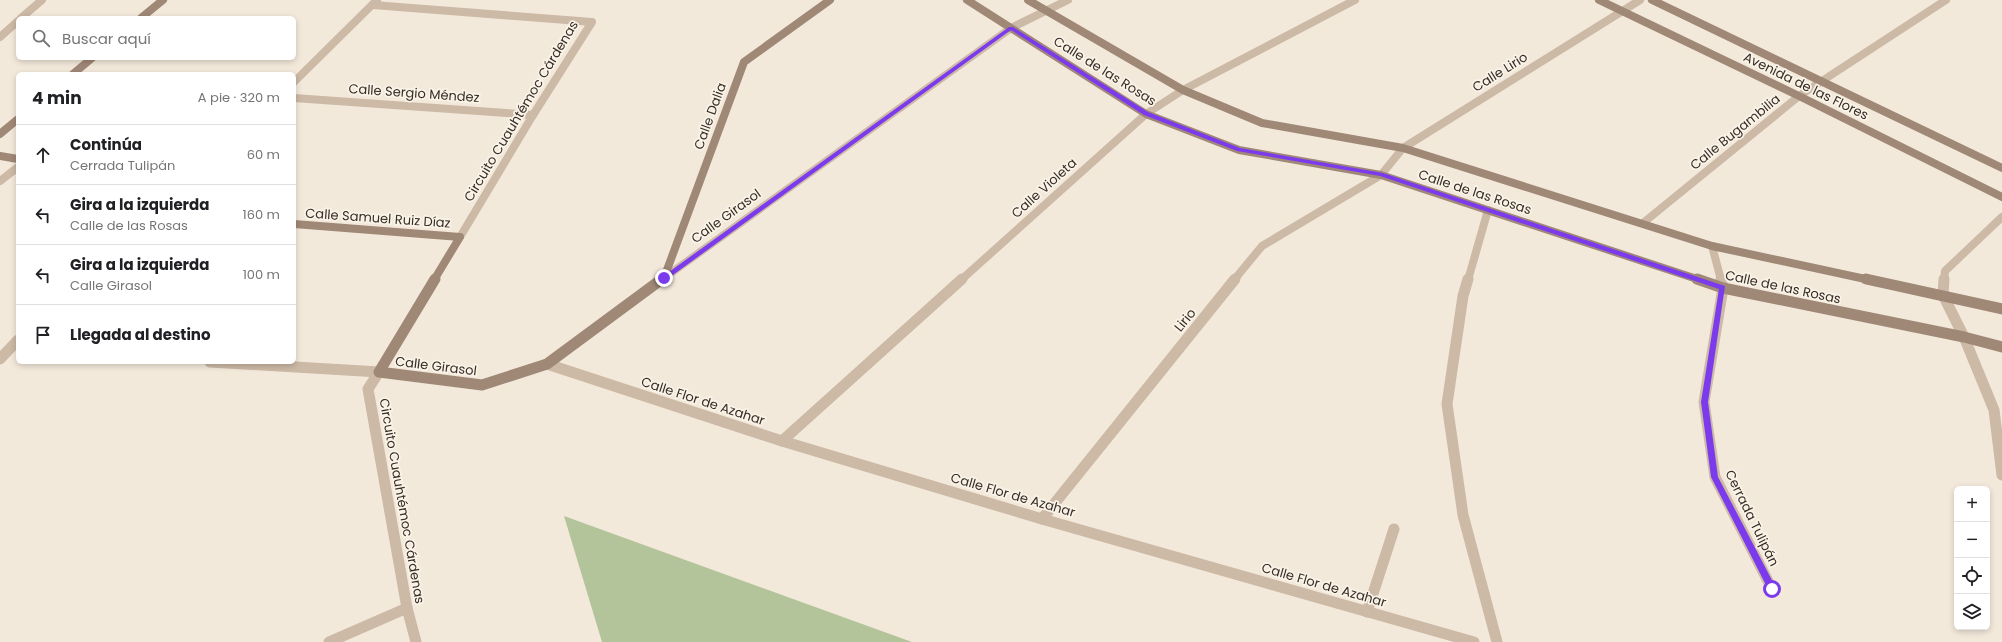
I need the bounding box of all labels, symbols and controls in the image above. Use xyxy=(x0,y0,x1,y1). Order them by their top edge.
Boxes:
search box xyxy=(16,16,296,60)
street label: Circuito Cuauhtémoc Cárdenas xyxy=(459,17,583,205)
icon: search xyxy=(30,27,52,49)
text: Buscar aquí xyxy=(62,28,151,49)
street label: Calle de las Rosas xyxy=(1050,32,1160,110)
street label: Avenida de las Flores xyxy=(1740,47,1872,125)
street label: Calle Lirio xyxy=(1469,48,1531,96)
street label: Calle Sergio Méndez xyxy=(348,79,480,107)
street label: Calle Dalia xyxy=(689,80,731,152)
text: 4 min xyxy=(32,86,82,110)
text: A pie · 320 m xyxy=(198,88,280,107)
street label: Calle Bugambilia xyxy=(1686,90,1784,174)
text: Continúa xyxy=(70,134,142,155)
icon: ahead xyxy=(32,144,54,166)
text: 60 m xyxy=(247,145,280,164)
street label: Calle Violeta xyxy=(1007,154,1081,222)
text: Cerrada Tulipán xyxy=(70,156,175,175)
street label: Calle de las Rosas xyxy=(1416,165,1534,219)
street label: Calle Girasol xyxy=(687,184,765,248)
text: Gira a la izquierda xyxy=(70,194,209,215)
street label: Calle Samuel Ruiz Díaz xyxy=(305,203,451,233)
icon: left xyxy=(32,204,54,226)
text: 160 m xyxy=(243,205,280,224)
text: Calle de las Rosas xyxy=(70,216,188,235)
text: Gira a la izquierda xyxy=(70,254,209,275)
icon: left xyxy=(32,264,54,286)
text: 100 m xyxy=(243,265,280,284)
street label: Calle de las Rosas xyxy=(1723,265,1843,309)
route end xyxy=(655,269,673,287)
text: Calle Girasol xyxy=(70,276,152,295)
street label: Lirio xyxy=(1170,304,1200,336)
icon: arrive xyxy=(32,324,54,346)
text: Llegada al destino xyxy=(70,324,211,345)
street label: Calle Girasol xyxy=(394,352,478,380)
street label: Calle Flor de Azahar xyxy=(639,372,767,430)
street label: Circuito Cuauhtémoc Cárdenas xyxy=(375,397,429,605)
street label: Cerrada Tulipán xyxy=(1720,467,1784,569)
street label: Calle Flor de Azahar xyxy=(948,468,1078,522)
map controls xyxy=(1954,486,1990,630)
button: + xyxy=(1954,486,1990,522)
button: − xyxy=(1954,522,1990,558)
street label: Calle Flor de Azahar xyxy=(1259,558,1389,612)
button: locate xyxy=(1954,558,1990,594)
route start xyxy=(1763,580,1781,598)
button: layers xyxy=(1954,594,1990,630)

